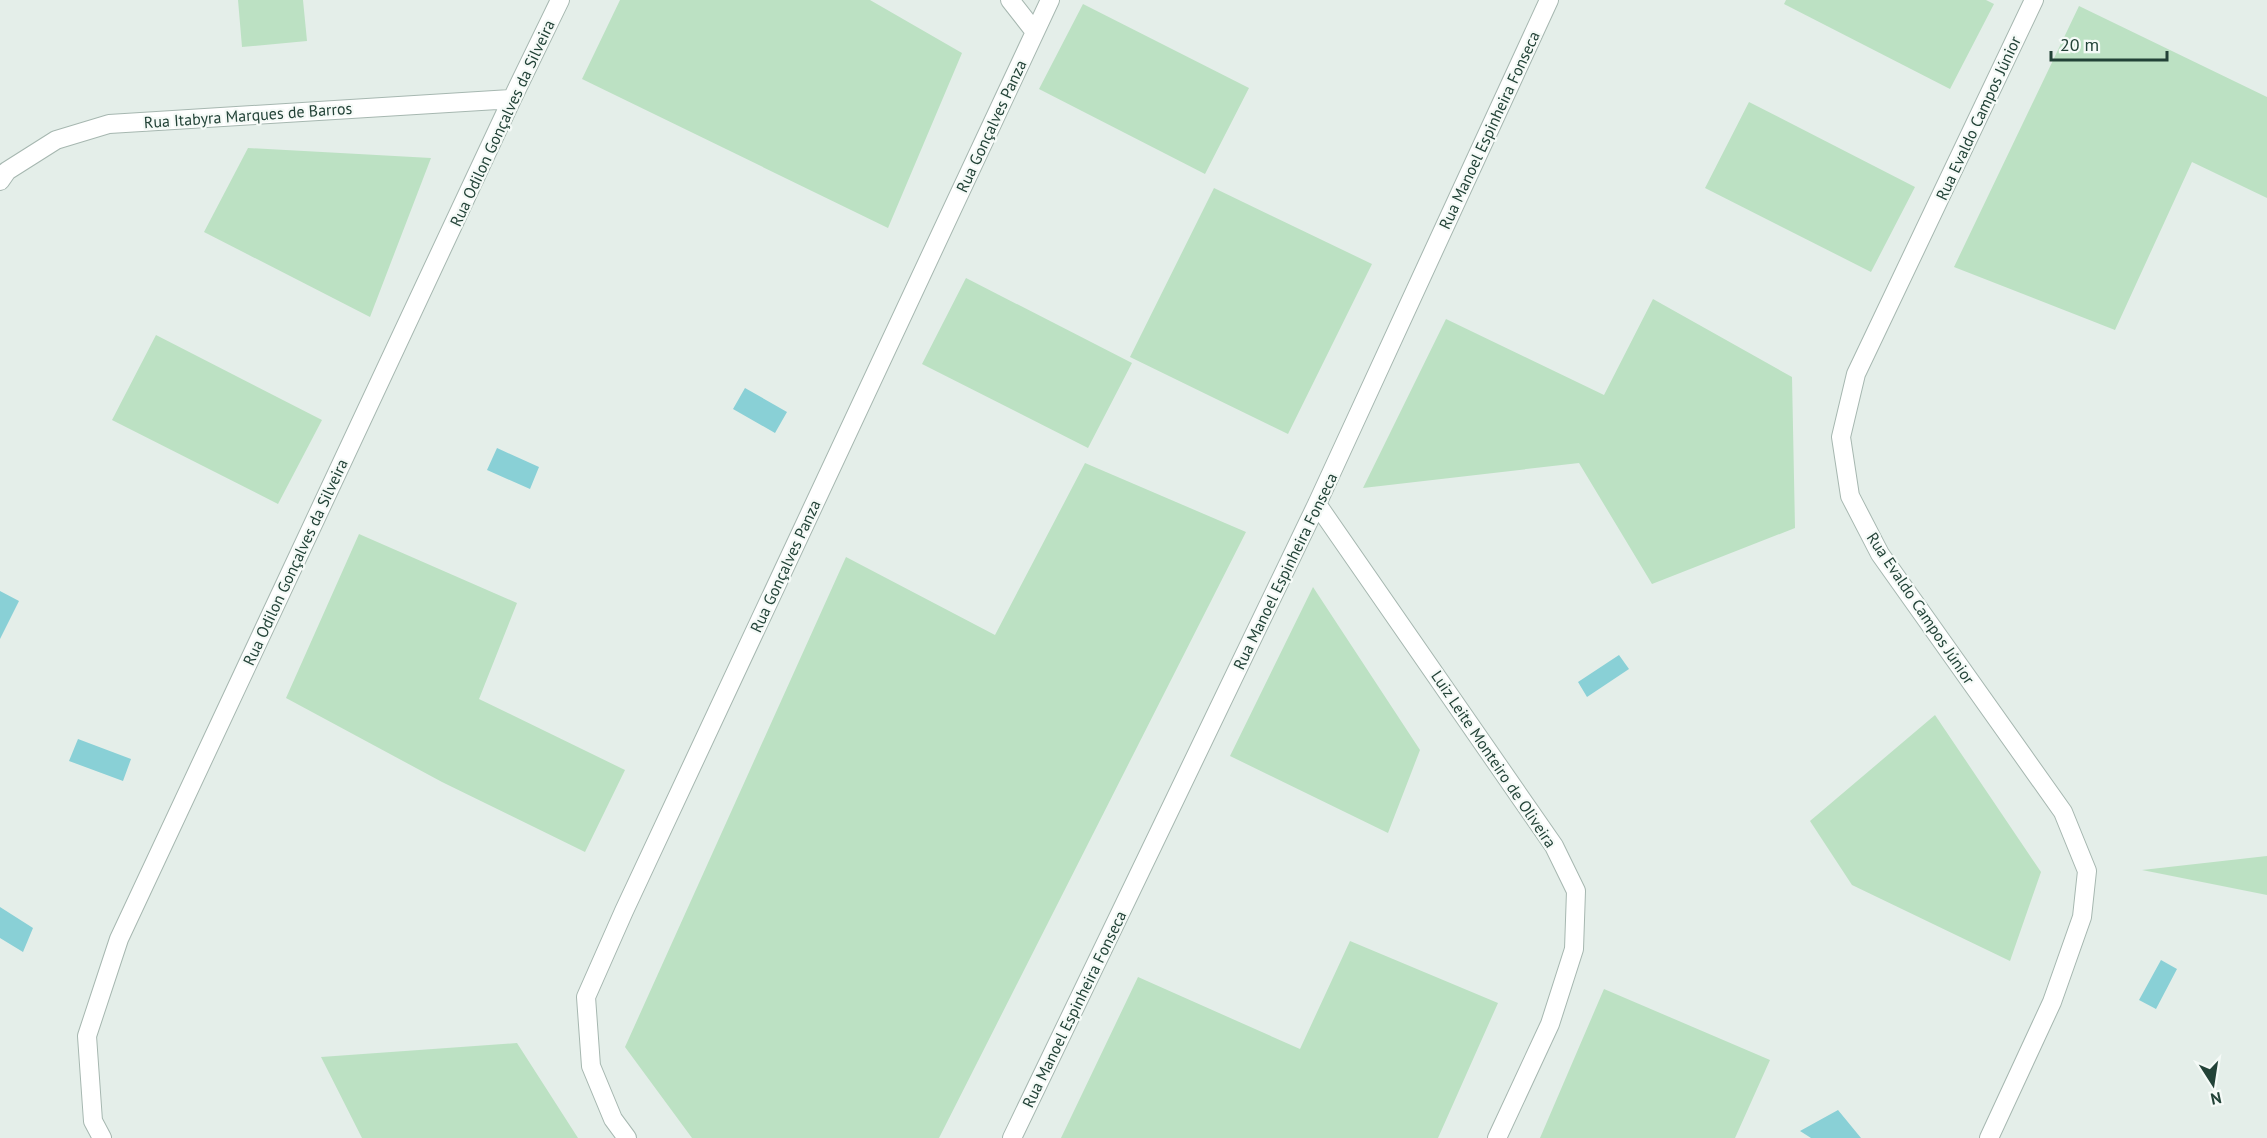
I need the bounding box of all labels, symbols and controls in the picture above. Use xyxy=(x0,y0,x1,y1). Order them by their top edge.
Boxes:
street label: Rua Odilon Gonçalves da Silveira xyxy=(445,17,559,229)
scale bar xyxy=(2051,24,2166,62)
street label: Rua Manoel Espinheira Fonseca xyxy=(1434,28,1544,232)
street label: Rua Evaldo Campos Júnior xyxy=(1931,32,2025,203)
text: 20 m xyxy=(2060,33,2099,56)
street label: Rua Gonçalves Panza xyxy=(952,57,1030,195)
street label: Rua Itabyra Marques de Barros xyxy=(143,98,353,132)
street label: Rua Odilon Gonçalves da Silveira xyxy=(238,456,352,668)
street label: Rua Manoel Espinheira Fonseca xyxy=(1229,469,1341,673)
street label: Rua Gonçalves Panza xyxy=(746,497,824,635)
street label: Rua Evaldo Campos Júnior xyxy=(1863,528,1980,688)
street label: Luiz Leite Monteiro de Oliveira xyxy=(1427,667,1561,851)
street label: Rua Manoel Espinheira Fonseca xyxy=(1018,907,1130,1111)
north arrow xyxy=(2183,1054,2243,1114)
text: N xyxy=(2209,1088,2223,1110)

